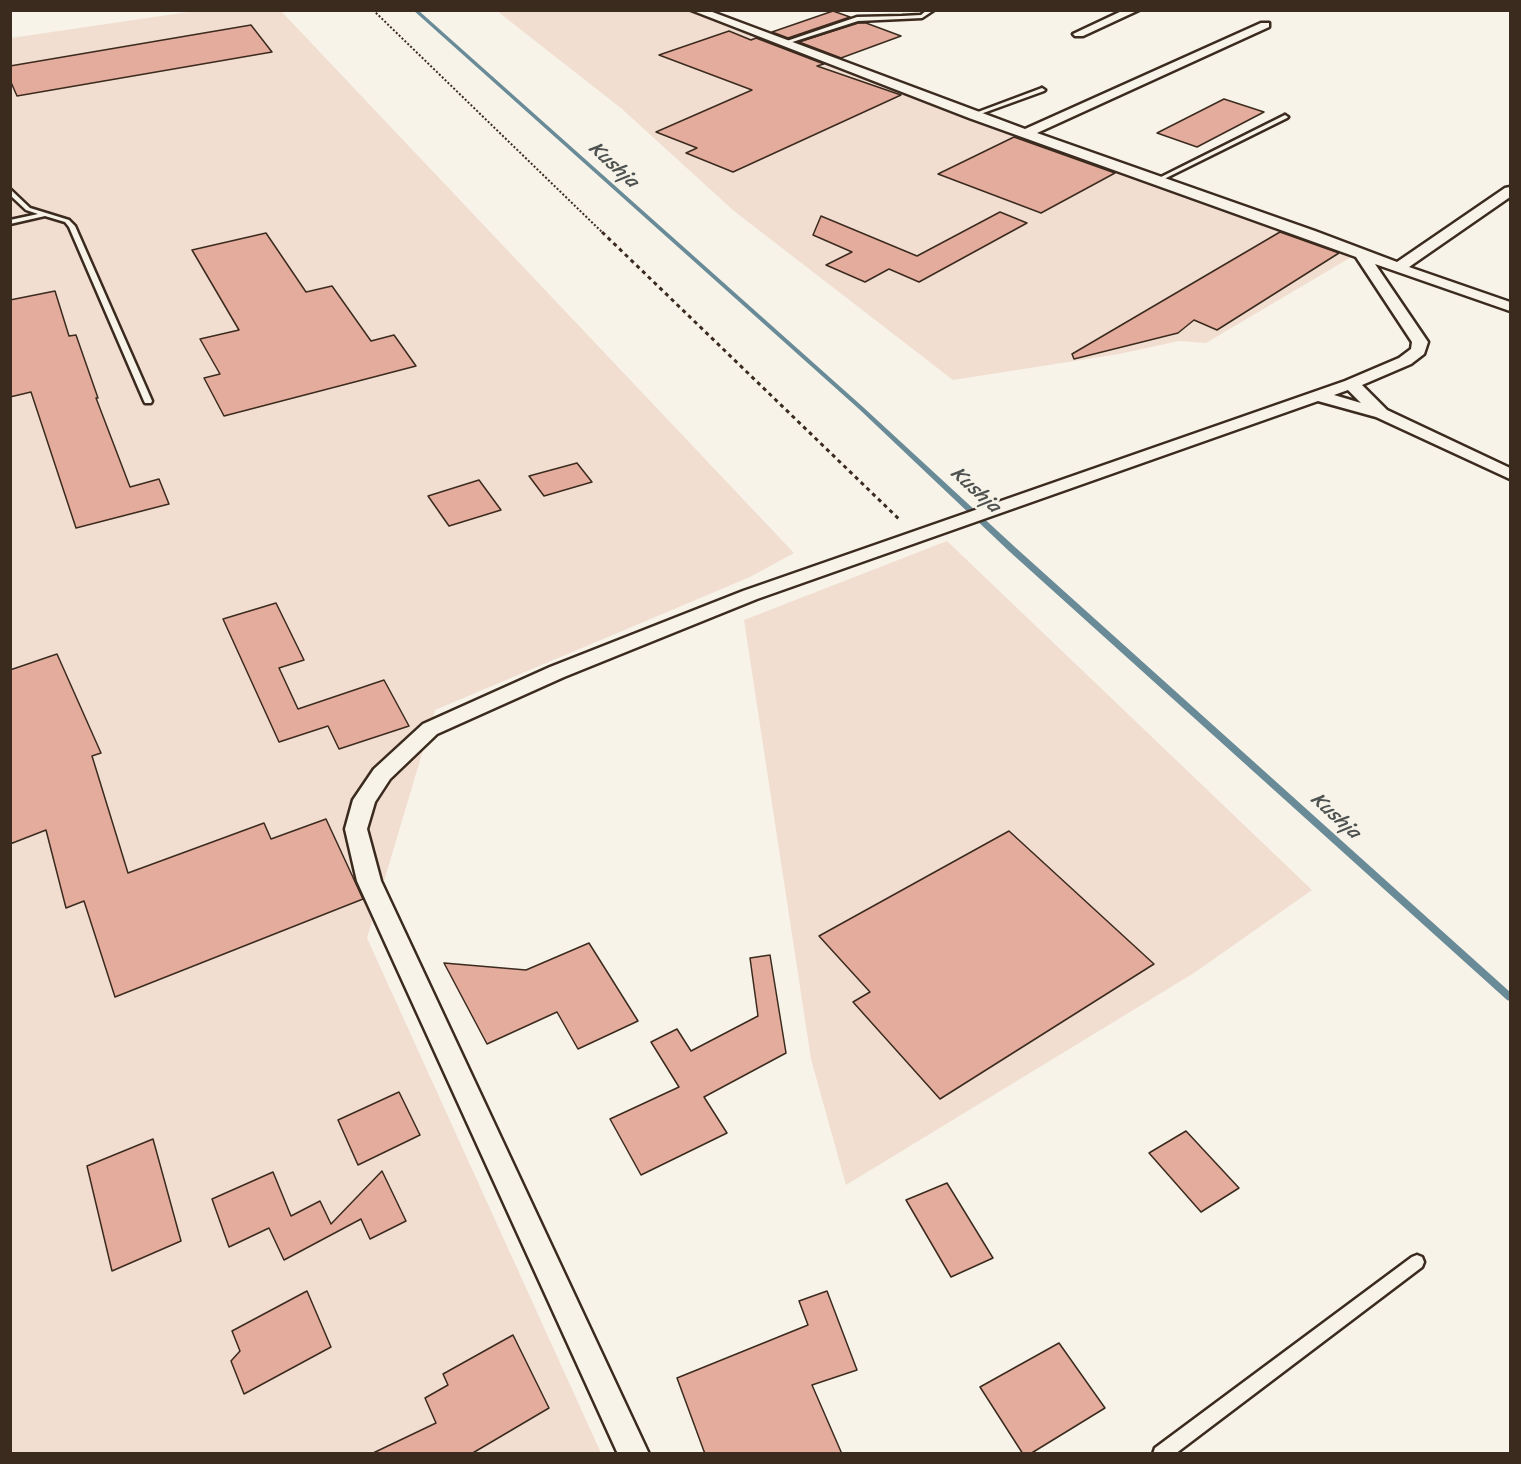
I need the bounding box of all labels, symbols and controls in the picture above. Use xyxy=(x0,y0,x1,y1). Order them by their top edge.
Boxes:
water label: Kushja xyxy=(583,137,643,193)
water label: Kushja xyxy=(945,462,1005,518)
water label: Kushja xyxy=(1305,788,1365,844)

